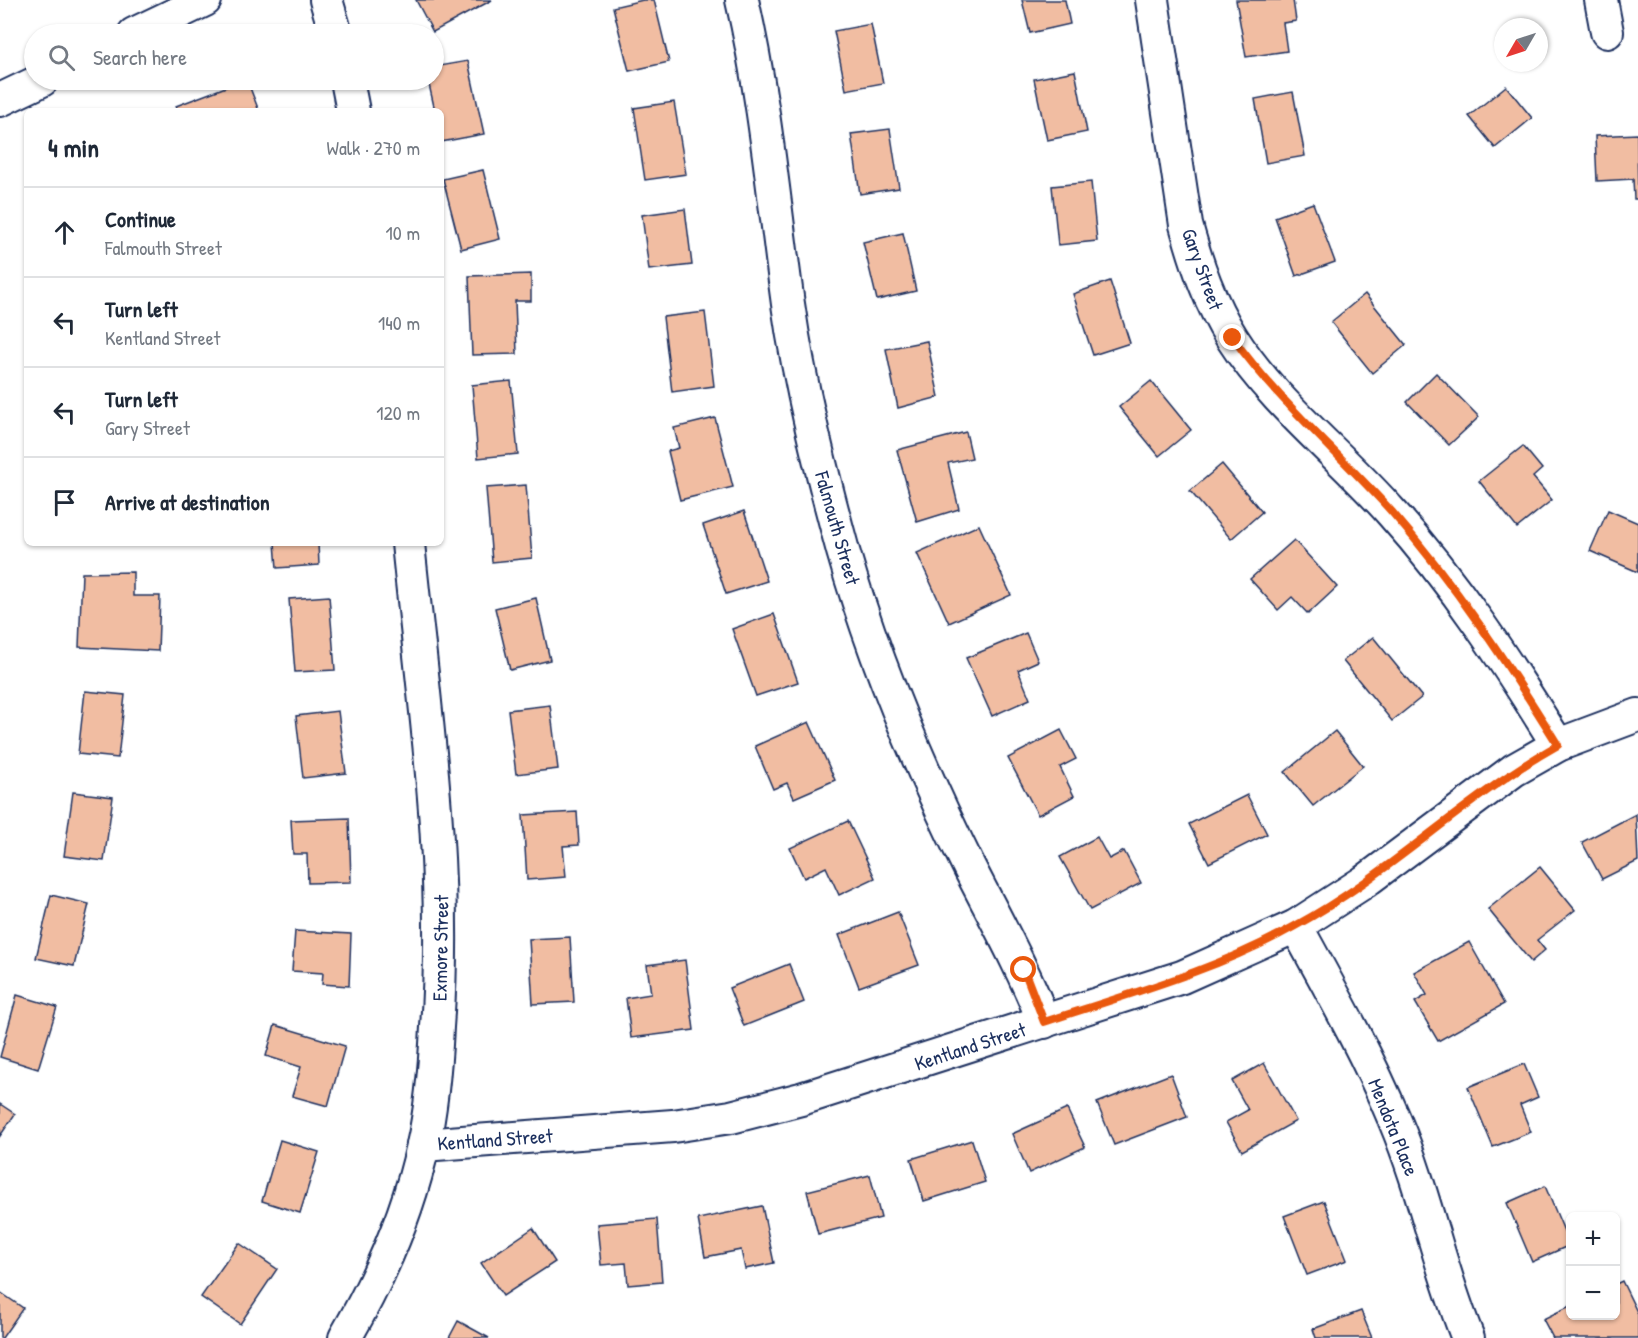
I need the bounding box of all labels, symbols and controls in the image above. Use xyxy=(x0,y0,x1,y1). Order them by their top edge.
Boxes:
north arrow xyxy=(1494,18,1548,72)
search box xyxy=(24,24,444,90)
icon: search xyxy=(45,41,78,74)
text: Search here xyxy=(93,42,187,72)
text: 4 min xyxy=(48,130,99,165)
text: Walk · 270 m xyxy=(327,134,420,161)
text: Continue xyxy=(105,204,176,234)
icon: ahead xyxy=(48,216,81,249)
text: 10 m xyxy=(386,219,420,246)
street label: Gary Street xyxy=(1176,225,1231,314)
text: Falmouth Street xyxy=(105,234,222,261)
text: Turn left xyxy=(105,294,178,324)
icon: left xyxy=(48,306,81,339)
text: 140 m xyxy=(378,309,420,336)
text: Kentland Street xyxy=(105,324,221,351)
route end xyxy=(1219,324,1245,350)
text: Turn left xyxy=(105,384,178,414)
icon: left xyxy=(48,396,81,429)
text: 120 m xyxy=(376,399,420,426)
text: Gary Street xyxy=(105,414,190,441)
street label: Falmouth Street xyxy=(809,467,867,589)
icon: arrive xyxy=(48,486,81,519)
text: Arrive at destination xyxy=(105,487,270,517)
street label: Exmore Street xyxy=(426,894,454,1001)
route start xyxy=(1010,956,1036,982)
street label: Kentland Street xyxy=(911,1015,1030,1077)
street label: Mendota Place xyxy=(1362,1074,1426,1180)
street label: Kentland Street xyxy=(436,1121,555,1156)
map controls xyxy=(1566,1212,1620,1320)
button: + xyxy=(1566,1212,1620,1266)
button: − xyxy=(1566,1266,1620,1320)

